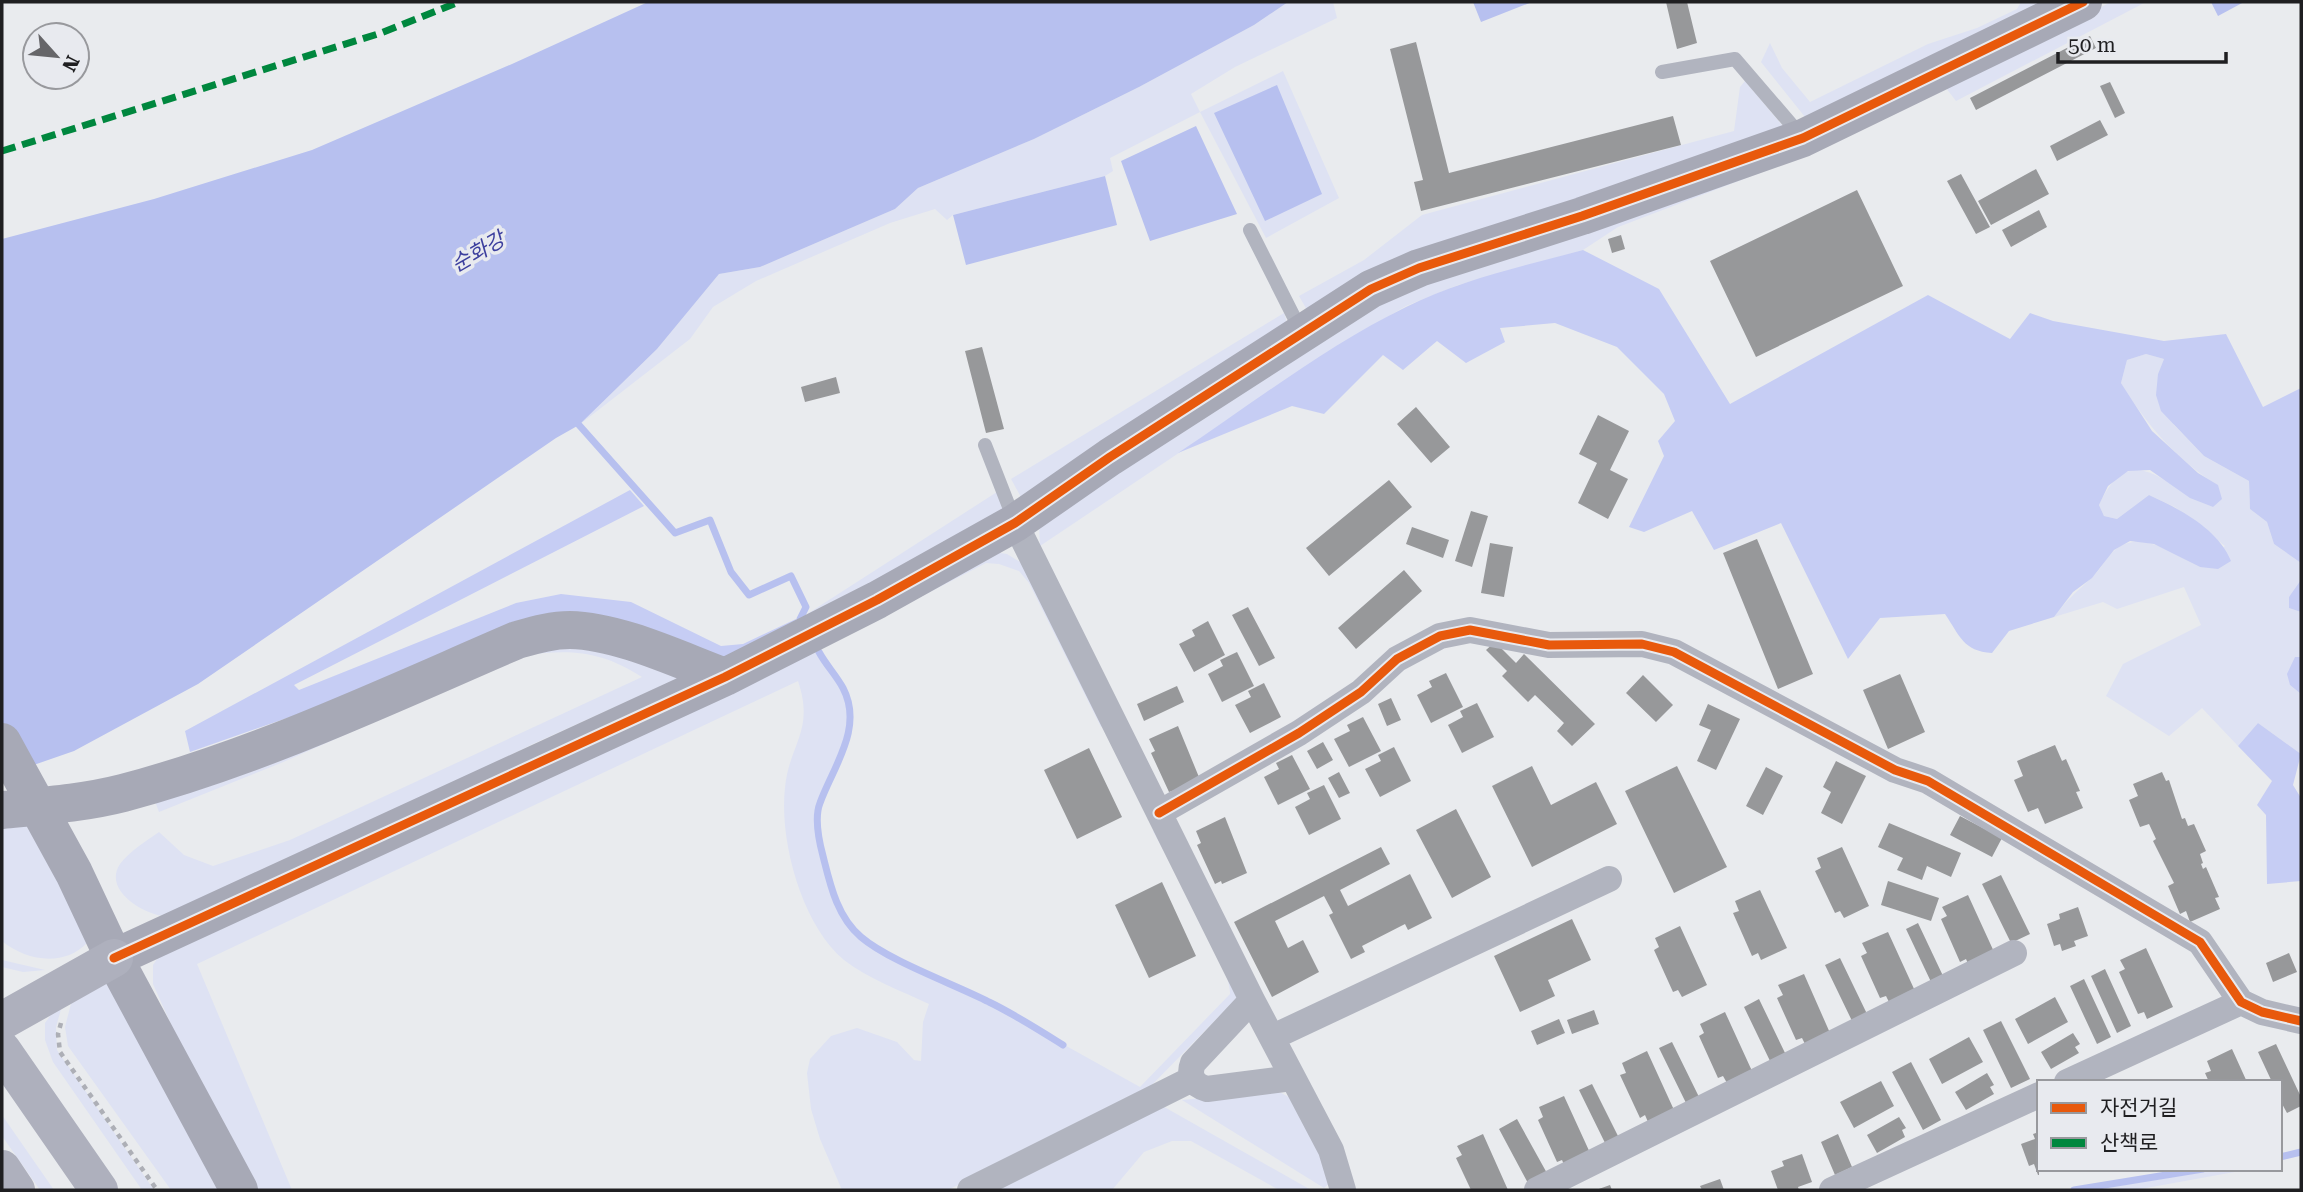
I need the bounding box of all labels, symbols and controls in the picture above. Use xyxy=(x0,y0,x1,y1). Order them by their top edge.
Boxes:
north arrow xyxy=(21,21,91,91)
scale bar xyxy=(2058,21,2226,65)
text: 50 m xyxy=(2068,33,2116,57)
text: N xyxy=(57,52,84,76)
water label: 순화강 xyxy=(447,226,511,277)
legend xyxy=(2037,1080,2282,1171)
text: 자전거길 xyxy=(2100,1096,2177,1120)
text: 산책로 xyxy=(2100,1131,2158,1155)

